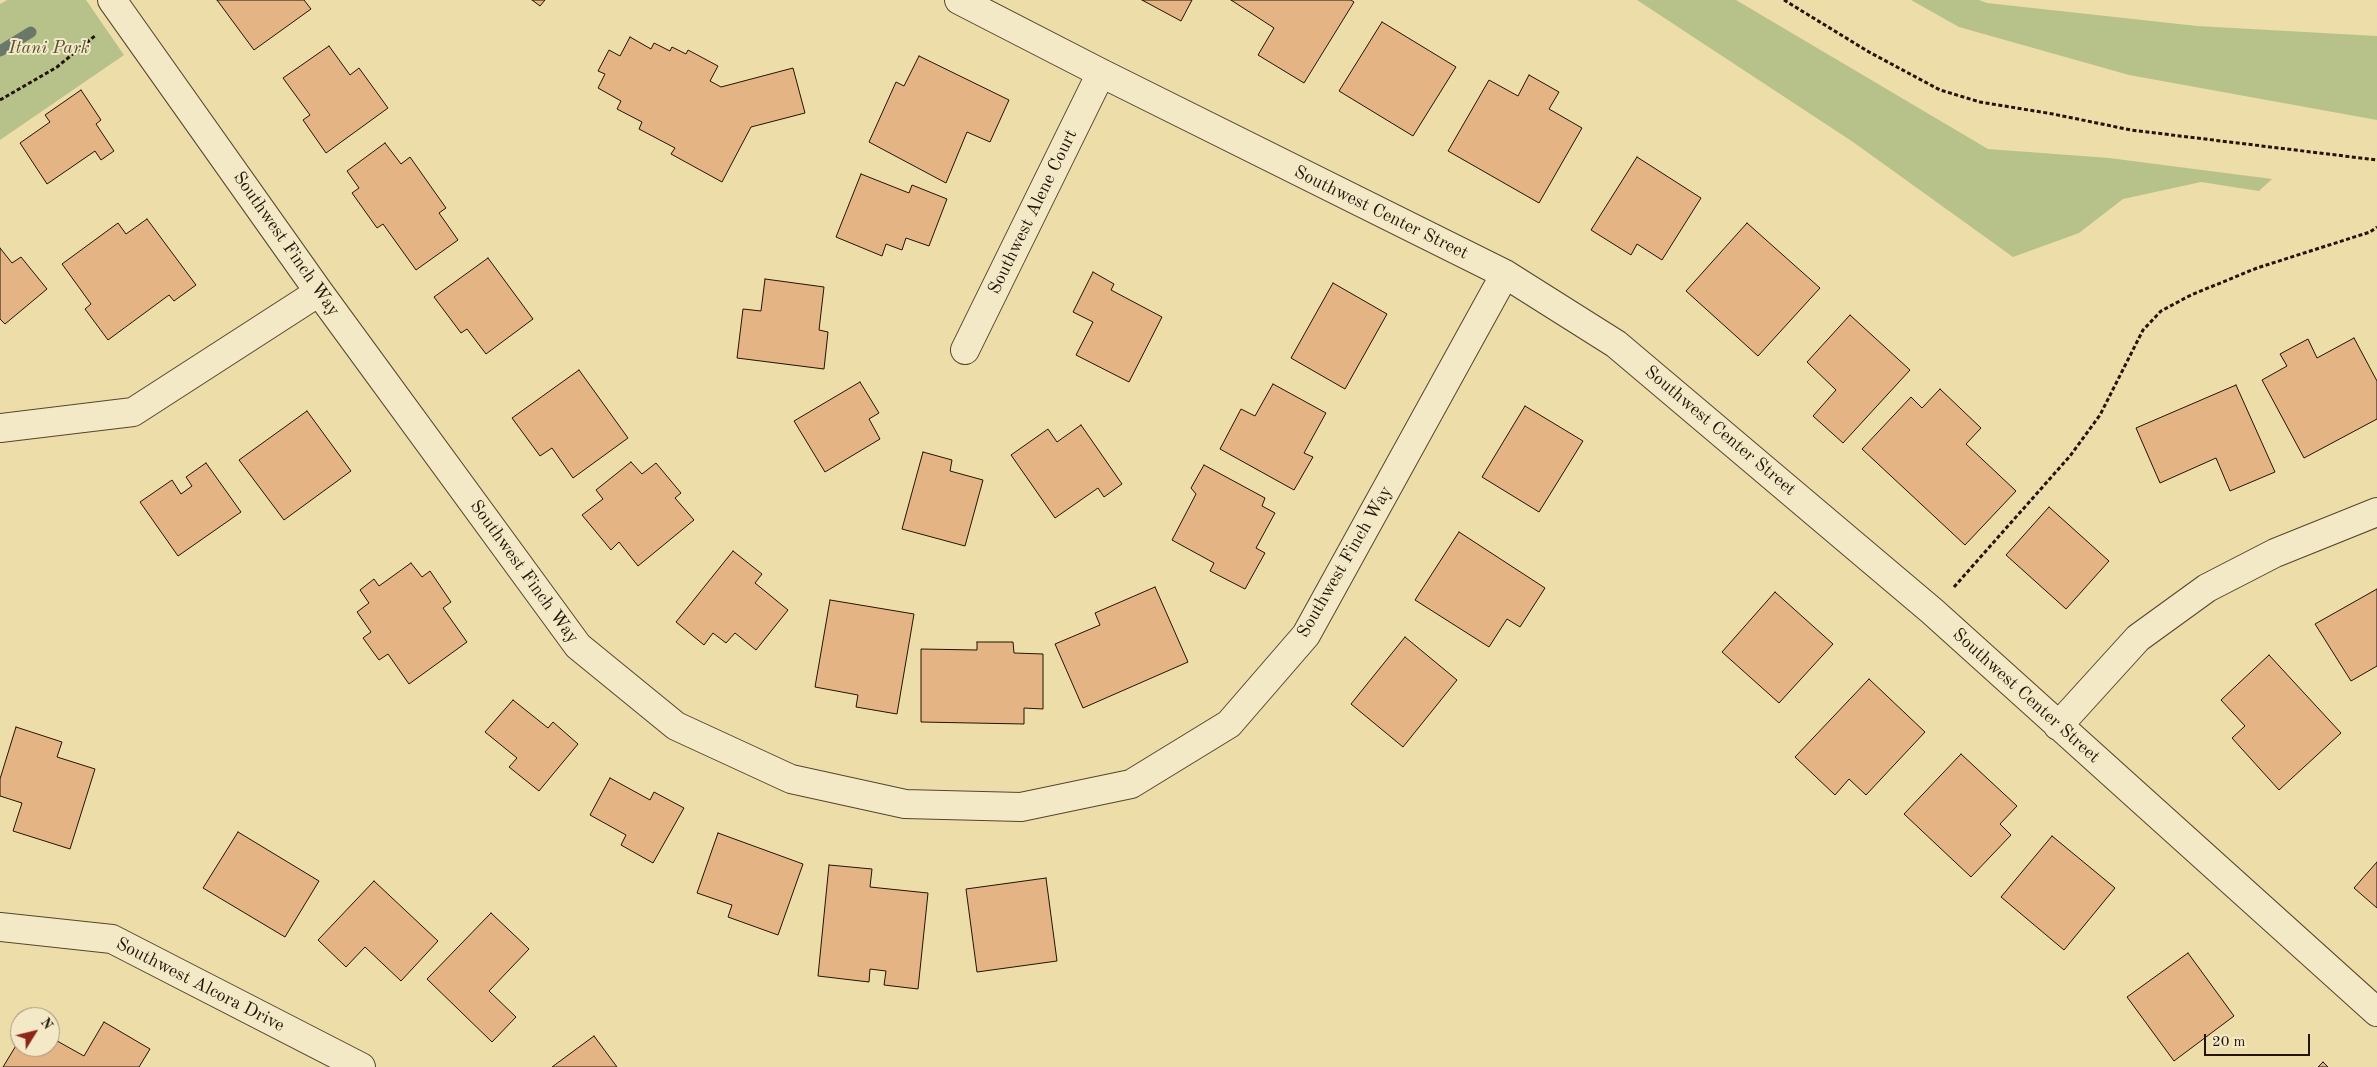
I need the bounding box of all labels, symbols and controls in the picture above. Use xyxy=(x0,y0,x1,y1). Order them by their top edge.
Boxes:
park label: Itani Park xyxy=(8,37,90,59)
street label: Southwest Alene Court xyxy=(984,126,1082,298)
street label: Southwest Center Street xyxy=(1290,161,1472,265)
street label: Southwest Finch Way xyxy=(228,167,344,321)
street label: Southwest Center Street xyxy=(1640,361,1800,501)
street label: Southwest Finch Way xyxy=(1293,482,1397,642)
street label: Southwest Finch Way xyxy=(465,496,583,648)
street label: Southwest Center Street xyxy=(1948,624,2104,768)
street label: Southwest Alcora Drive xyxy=(112,933,288,1037)
north arrow xyxy=(10,1007,60,1057)
text: N xyxy=(38,1015,55,1032)
scale bar xyxy=(2207,1024,2313,1056)
text: 20 m xyxy=(2212,1035,2246,1050)

